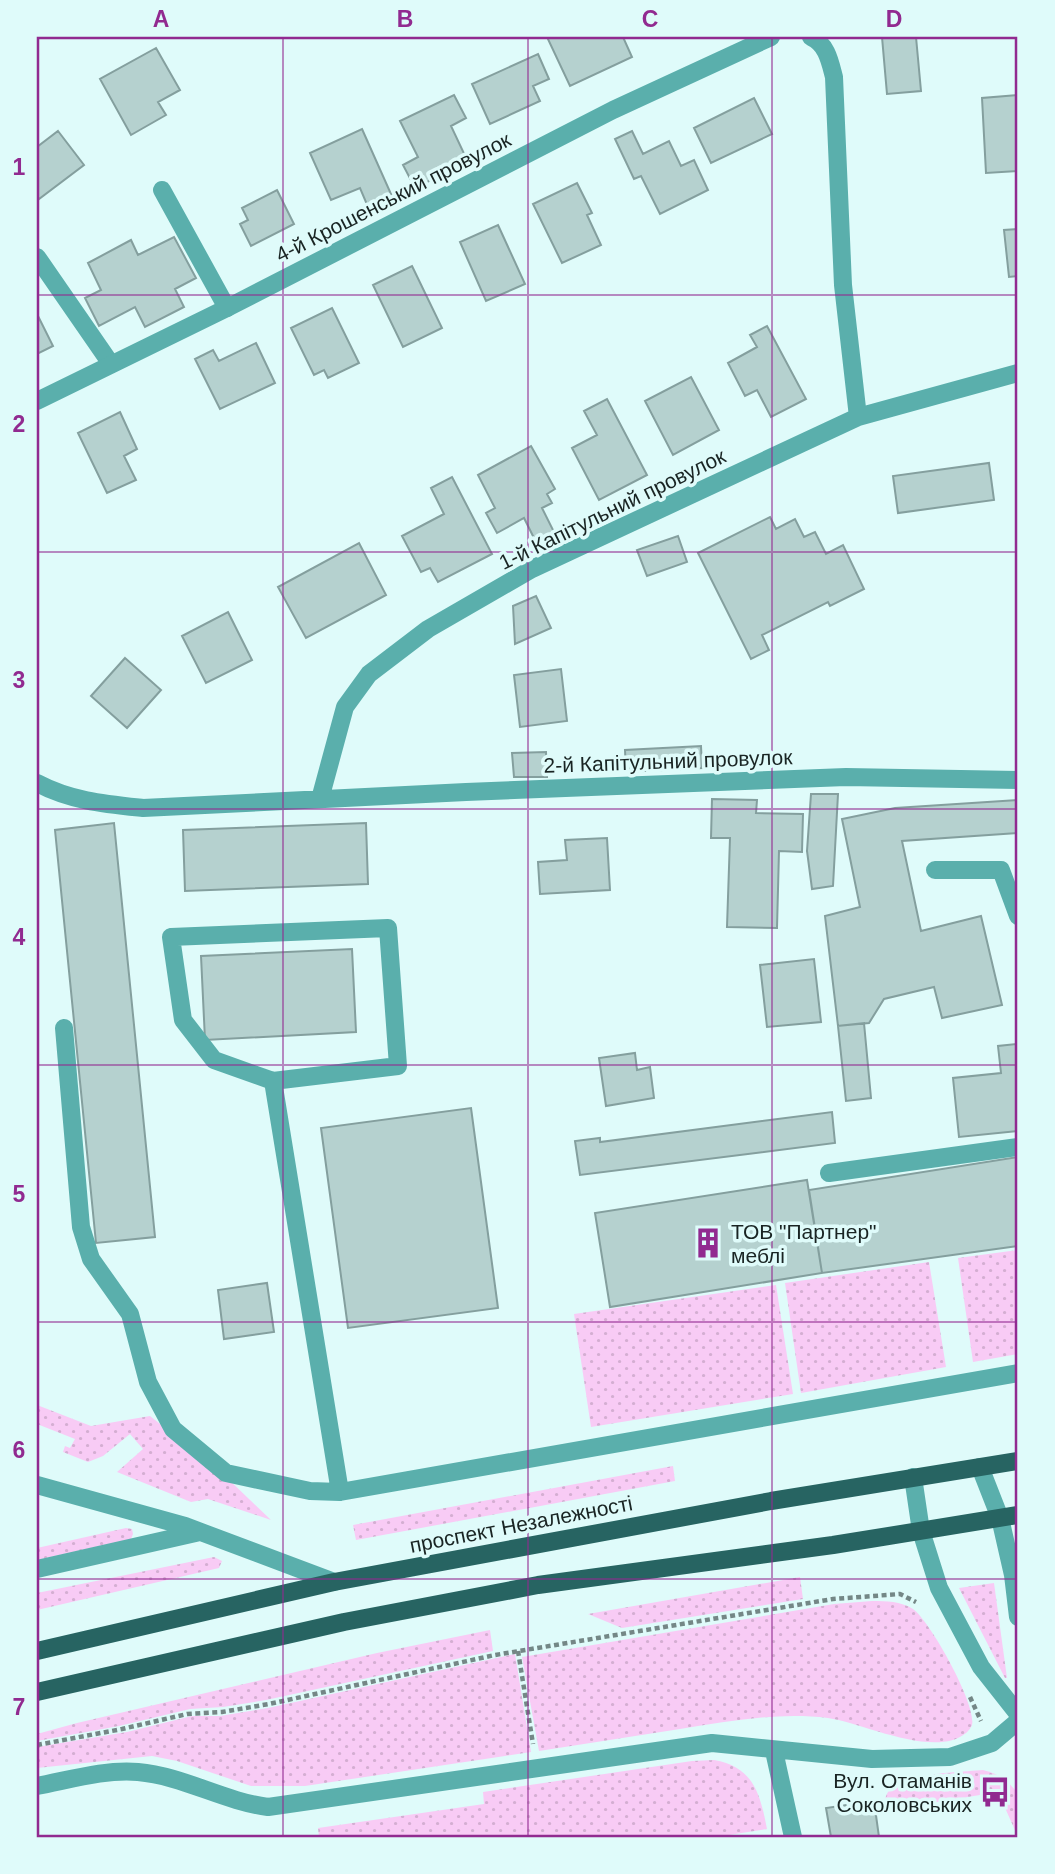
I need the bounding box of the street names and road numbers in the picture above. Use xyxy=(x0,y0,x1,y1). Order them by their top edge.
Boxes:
street label: 4-й Крошенський провулок xyxy=(272,127,515,266)
street label: 1-й Капітульний провулок xyxy=(495,444,730,574)
street label: 2-й Капітульний провулок xyxy=(543,745,794,777)
street label: проспект Незалежності xyxy=(408,1491,634,1557)

